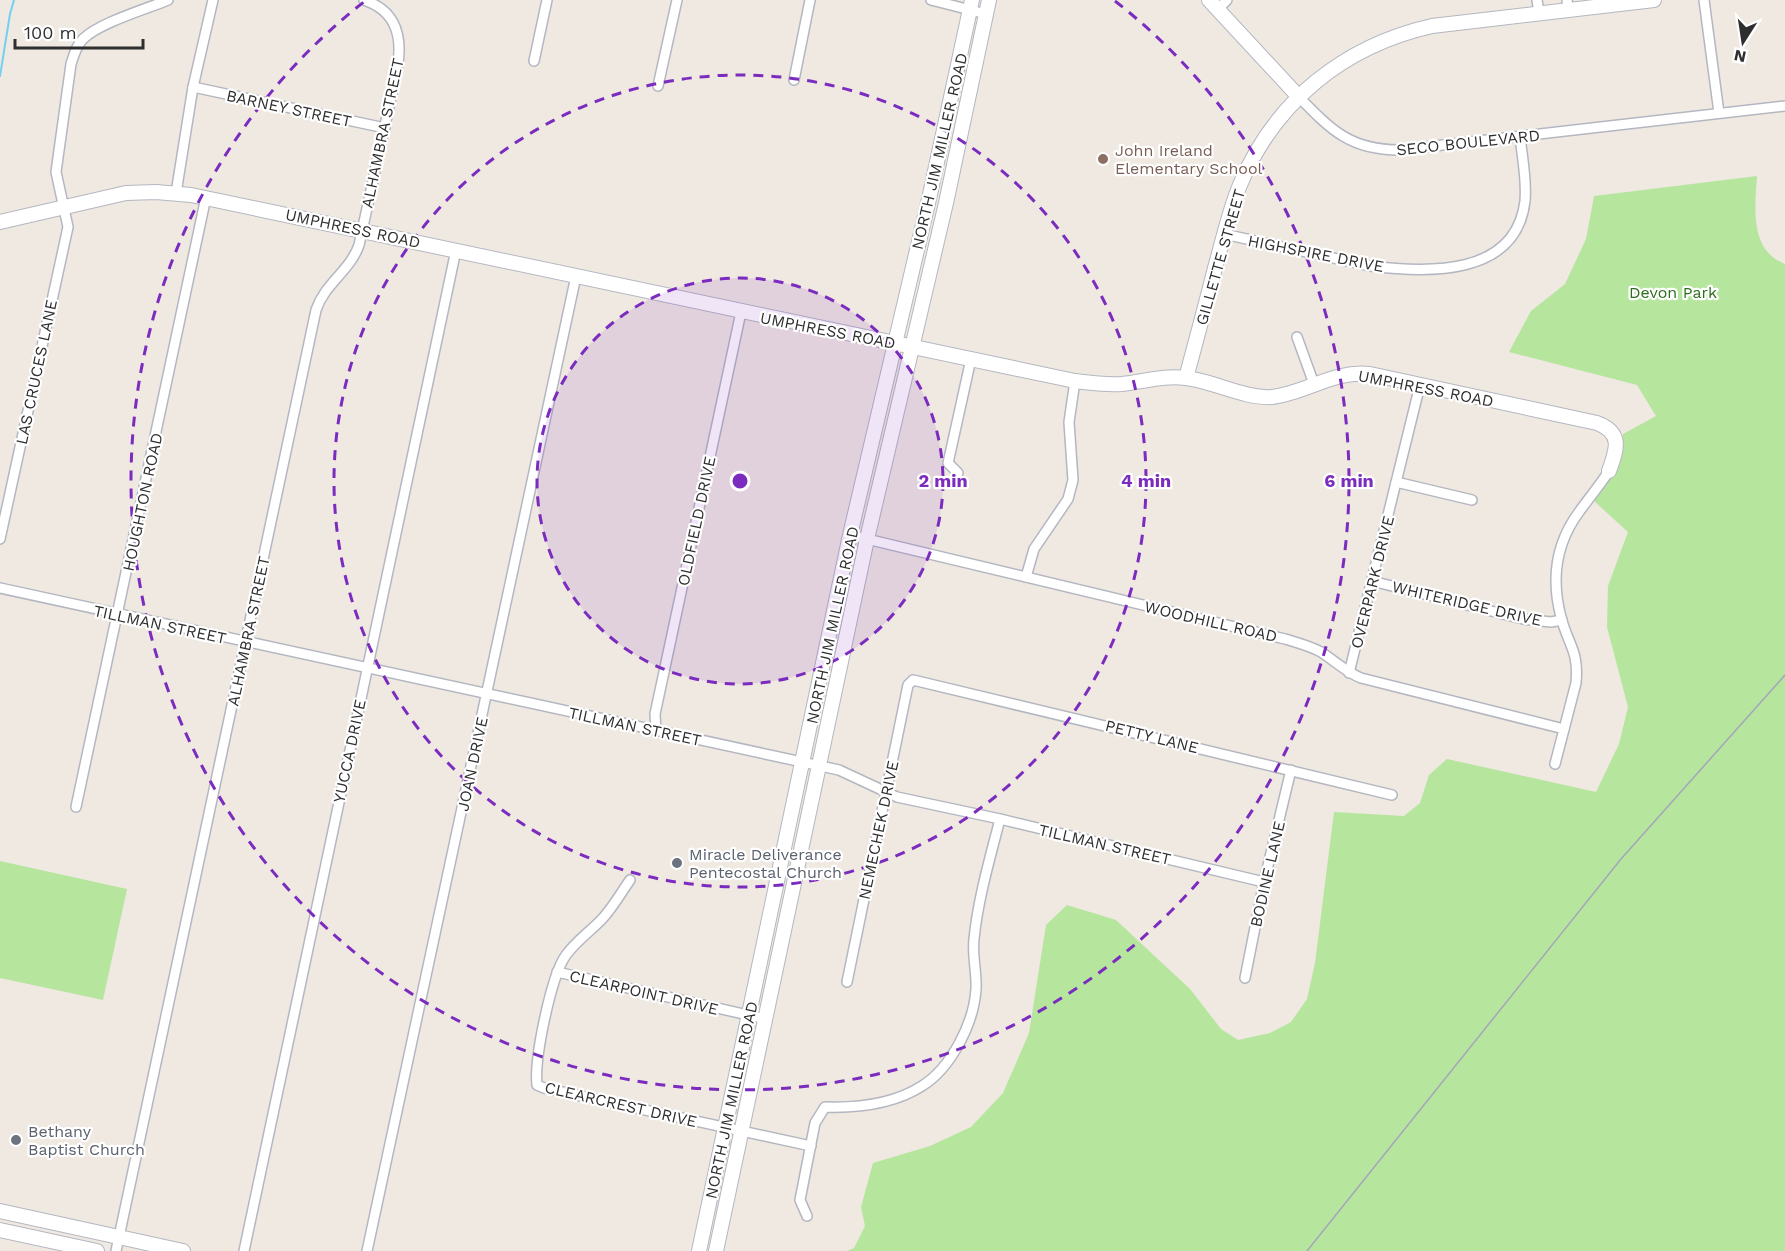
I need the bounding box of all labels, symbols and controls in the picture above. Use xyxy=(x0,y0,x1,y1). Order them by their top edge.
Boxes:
scale bar xyxy=(15,12,142,50)
north arrow xyxy=(1713,12,1773,72)
text: 100 m xyxy=(24,22,77,43)
text: N xyxy=(1732,46,1748,67)
street label: NORTH JIM MILLER ROAD xyxy=(908,51,971,251)
street label: ALHAMBRA STREET xyxy=(357,56,408,210)
street label: BARNEY STREET xyxy=(225,86,354,131)
street label: SECO BOULEVARD xyxy=(1395,126,1541,159)
place label: John Ireland Elementary School xyxy=(1115,141,1263,178)
marker: John Ireland Elementary School xyxy=(1096,152,1110,166)
street label: GILLETTE STREET xyxy=(1192,187,1249,327)
street label: UMPHRESS ROAD xyxy=(284,205,422,252)
street label: HIGHSPIRE DRIVE xyxy=(1246,231,1386,276)
park label: Devon Park xyxy=(1629,283,1717,302)
street label: LAS CRUCES LANE xyxy=(12,298,61,446)
street label: UMPHRESS ROAD xyxy=(759,308,897,353)
street label: UMPHRESS ROAD xyxy=(1357,366,1495,411)
street label: HOUGHTON ROAD xyxy=(119,431,166,573)
street label: OLDFIELD DRIVE xyxy=(673,455,719,588)
text: 2 min xyxy=(918,470,968,491)
text: 4 min xyxy=(1121,470,1171,491)
text: 6 min xyxy=(1324,470,1374,491)
centre of rings xyxy=(730,471,750,491)
street label: OVERPARK DRIVE xyxy=(1347,514,1398,651)
street label: NORTH JIM MILLER ROAD xyxy=(802,525,863,726)
street label: ALHAMBRA STREET xyxy=(223,554,274,708)
street label: WHITERIDGE DRIVE xyxy=(1390,577,1544,630)
street label: WOODHILL ROAD xyxy=(1143,597,1279,646)
street label: TILLMAN STREET xyxy=(92,601,228,648)
street label: YUCCA DRIVE xyxy=(329,698,370,805)
street label: TILLMAN STREET xyxy=(567,703,703,750)
street label: JOAN DRIVE xyxy=(453,715,492,813)
street label: PETTY LANE xyxy=(1103,716,1200,757)
street label: NEMECHEK DRIVE xyxy=(854,759,903,901)
street label: BODINE LANE xyxy=(1246,819,1289,929)
street label: TILLMAN STREET xyxy=(1037,820,1173,869)
place label: Miracle Deliverance Pentecostal Church xyxy=(689,845,842,882)
marker: Miracle Deliverance Pentecostal Church xyxy=(670,856,684,870)
street label: CLEARPOINT DRIVE xyxy=(568,966,720,1019)
street label: NORTH JIM MILLER ROAD xyxy=(701,1000,762,1201)
street label: CLEARCREST DRIVE xyxy=(543,1078,699,1131)
place label: Bethany Baptist Church xyxy=(28,1122,145,1159)
marker: Bethany Baptist Church xyxy=(9,1133,23,1147)

